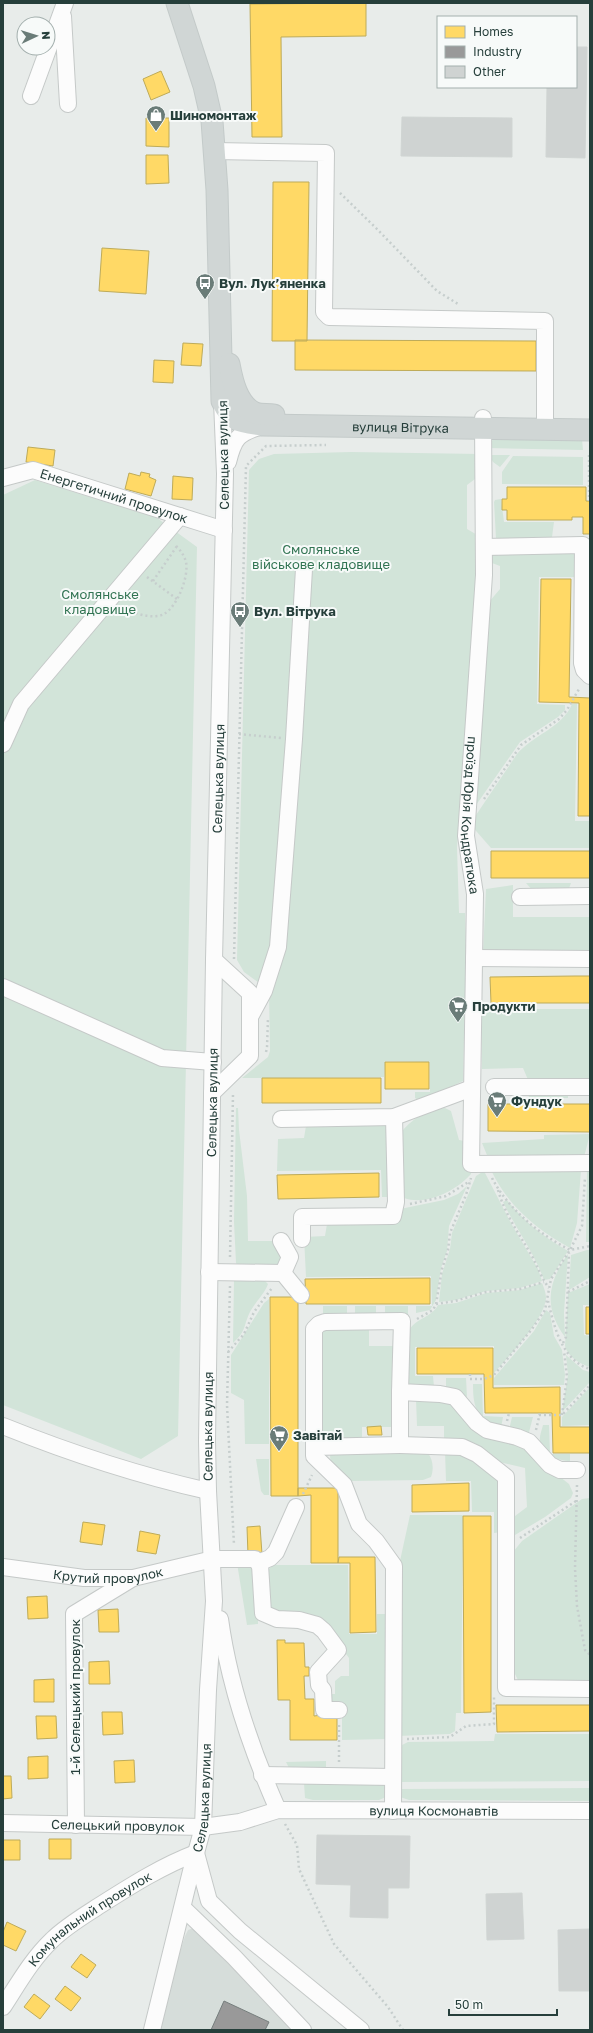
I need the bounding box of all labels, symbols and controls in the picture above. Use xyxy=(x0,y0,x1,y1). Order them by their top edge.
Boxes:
north arrow xyxy=(16,16,56,56)
legend xyxy=(437,16,577,88)
text: Homes xyxy=(473,24,513,39)
text: N xyxy=(40,31,53,40)
text: Industry xyxy=(473,44,522,59)
text: Other xyxy=(473,64,506,79)
shop icon: Шиномонтаж xyxy=(145,104,167,132)
place label: Шиномонтаж xyxy=(170,107,257,123)
bus stop icon: Вул. Лук’яненка xyxy=(194,272,216,300)
place label: Вул. Лук’яненка xyxy=(219,275,326,291)
street label: Селецька вулиця xyxy=(214,400,232,510)
street label: вулиця Вітрука xyxy=(352,418,449,436)
street label: Енергетичний провулок xyxy=(38,465,190,526)
park label: Смолянське військове кладовище xyxy=(252,541,390,572)
park label: Смолянське кладовище xyxy=(61,586,139,617)
bus stop icon: Вул. Вітрука xyxy=(229,600,251,628)
place label: Вул. Вітрука xyxy=(254,603,336,619)
street label: Селецька вулиця xyxy=(209,724,227,833)
street label: проїзд Юрія Кондратюка xyxy=(458,736,483,895)
supermarket icon: Продукти xyxy=(447,995,469,1023)
place label: Продукти xyxy=(472,998,536,1014)
street label: Селецька вулиця xyxy=(203,1048,221,1157)
supermarket icon: Фундук xyxy=(486,1090,508,1118)
place label: Фундук xyxy=(511,1093,563,1109)
street label: Селецька вулиця xyxy=(199,1371,216,1481)
supermarket icon: Завітай xyxy=(268,1424,290,1452)
place label: Завітай xyxy=(293,1427,342,1443)
street label: Крутий провулок xyxy=(52,1563,165,1586)
street label: 1-й Селецький провулок xyxy=(67,1619,83,1775)
street label: Селецька вулиця xyxy=(189,1743,214,1854)
street label: вулиця Космонавтів xyxy=(369,1802,498,1819)
street label: Селецький провулок xyxy=(51,1816,185,1835)
street label: Комунальний провулок xyxy=(24,1867,155,1969)
scale bar xyxy=(449,1991,557,2017)
text: 50 m xyxy=(455,1997,483,2012)

